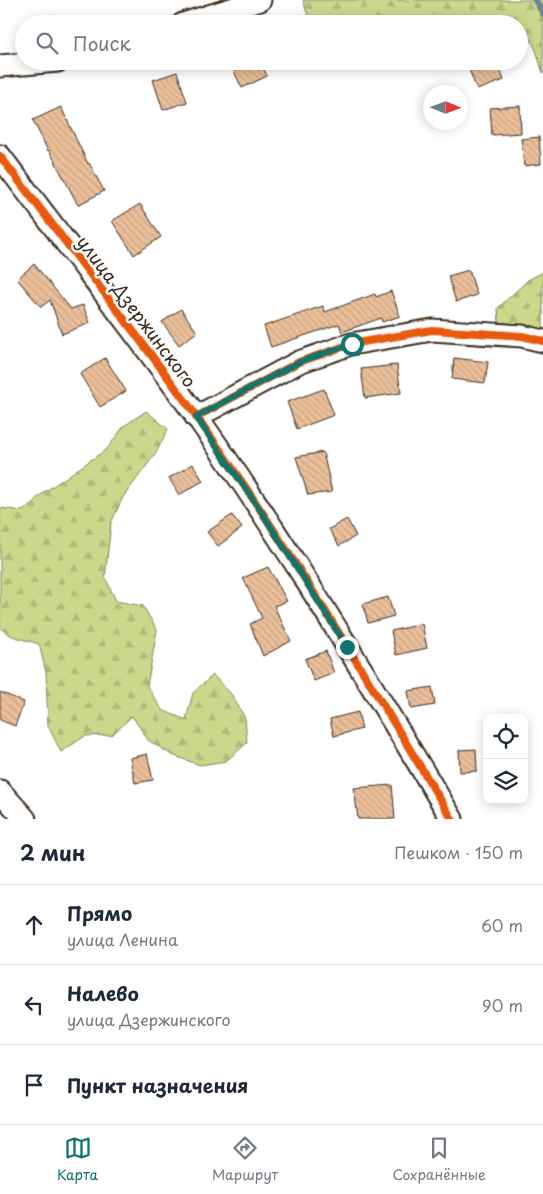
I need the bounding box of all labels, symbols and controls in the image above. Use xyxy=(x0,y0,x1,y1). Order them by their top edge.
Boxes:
search box xyxy=(15,15,528,70)
icon: search xyxy=(33,29,61,57)
text: Поиск xyxy=(73,29,131,57)
north arrow xyxy=(423,85,468,130)
street label: улица Дзержинского xyxy=(71,229,203,393)
route start xyxy=(341,333,364,356)
route end xyxy=(336,636,359,659)
map controls xyxy=(483,714,528,804)
button: locate xyxy=(483,714,528,759)
button: layers xyxy=(483,759,528,804)
text: 2 мин xyxy=(20,836,85,868)
text: Пешком · 150 m xyxy=(394,840,523,864)
text: Прямо xyxy=(67,899,132,927)
icon: ahead xyxy=(20,911,48,939)
text: 60 m xyxy=(481,913,523,937)
text: улица Ленина xyxy=(67,927,178,951)
text: Налево xyxy=(67,979,139,1007)
icon: left xyxy=(20,991,48,1019)
text: 90 m xyxy=(482,993,523,1017)
text: улица Дзержинского xyxy=(67,1007,231,1031)
icon: arrive xyxy=(20,1071,48,1099)
text: Пункт назначения xyxy=(67,1071,248,1099)
tab: Карта xyxy=(57,1134,98,1185)
tab: Маршрут xyxy=(212,1134,278,1185)
tab: Сохранённые xyxy=(392,1134,486,1185)

